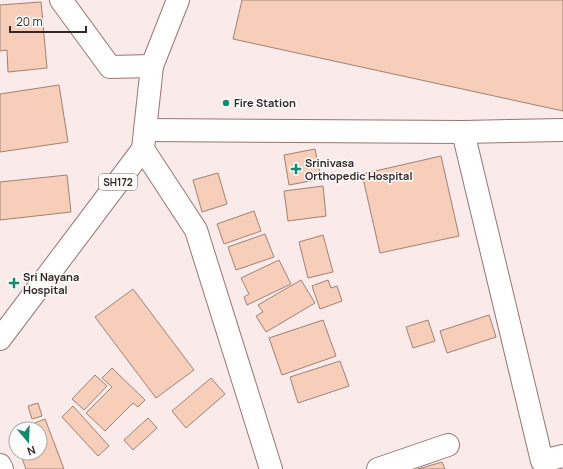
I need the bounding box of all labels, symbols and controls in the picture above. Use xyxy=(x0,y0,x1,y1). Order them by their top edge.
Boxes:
scale bar xyxy=(10,8,86,34)
text: 20 m xyxy=(16,13,43,30)
place label: Fire Station xyxy=(234,95,296,110)
marker: Fire Station xyxy=(221,98,231,108)
place label: Srinivasa Orthopedic Hospital xyxy=(305,155,412,183)
marker: Srinivasa Orthopedic Hospital xyxy=(290,163,302,175)
road number: SH172 xyxy=(99,174,137,190)
place label: Sri Nayana Hospital xyxy=(23,269,79,297)
marker: Sri Nayana Hospital xyxy=(8,277,20,289)
north arrow xyxy=(8,421,48,461)
text: N xyxy=(25,443,38,459)

